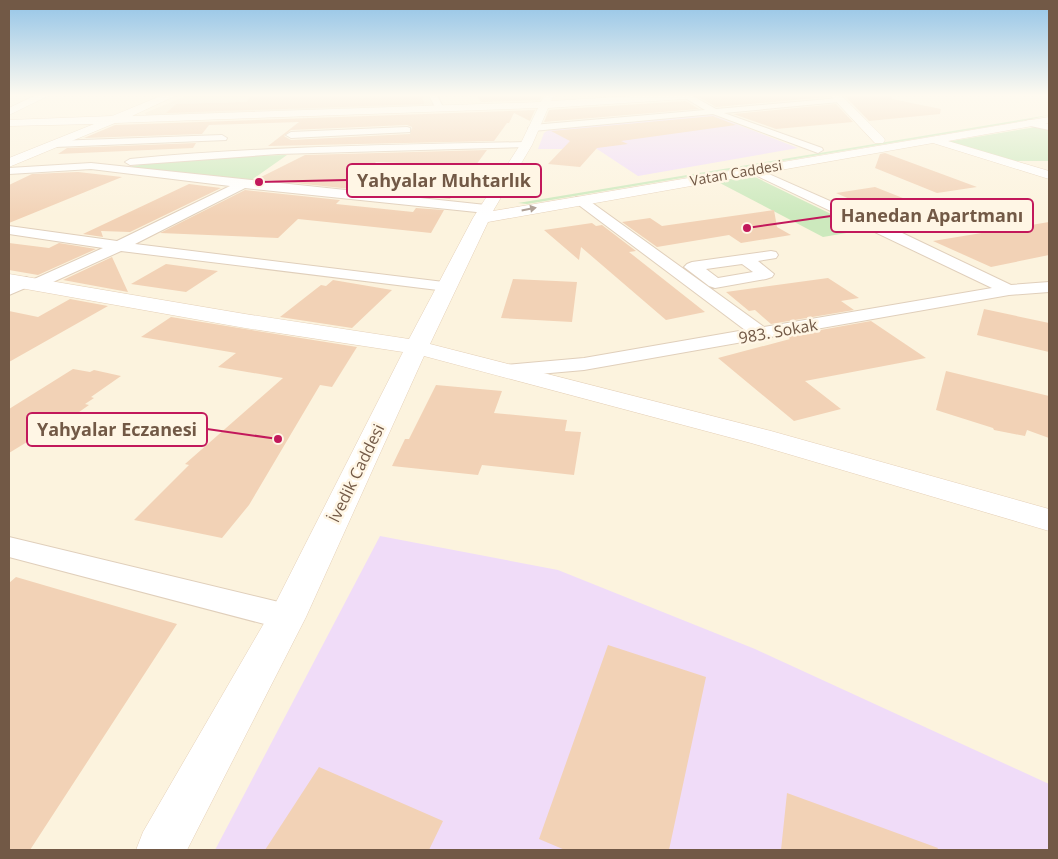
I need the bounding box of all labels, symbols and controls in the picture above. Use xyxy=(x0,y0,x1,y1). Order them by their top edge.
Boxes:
street label: Vatan Caddesi xyxy=(689,155,783,190)
callout: Yahyalar Muhtarlık xyxy=(347,164,541,197)
text: Yahyalar Muhtarlık xyxy=(357,168,532,192)
callout: Hanedan Apartmanı xyxy=(831,199,1033,232)
text: Hanedan Apartmanı xyxy=(841,203,1023,227)
one-way arrow xyxy=(522,205,537,213)
street label: 983. Sokak xyxy=(737,313,820,349)
callout: Yahyalar Eczanesi xyxy=(27,413,207,446)
text: Yahyalar Eczanesi xyxy=(37,417,197,441)
street label: İvedik Caddesi xyxy=(323,420,389,526)

